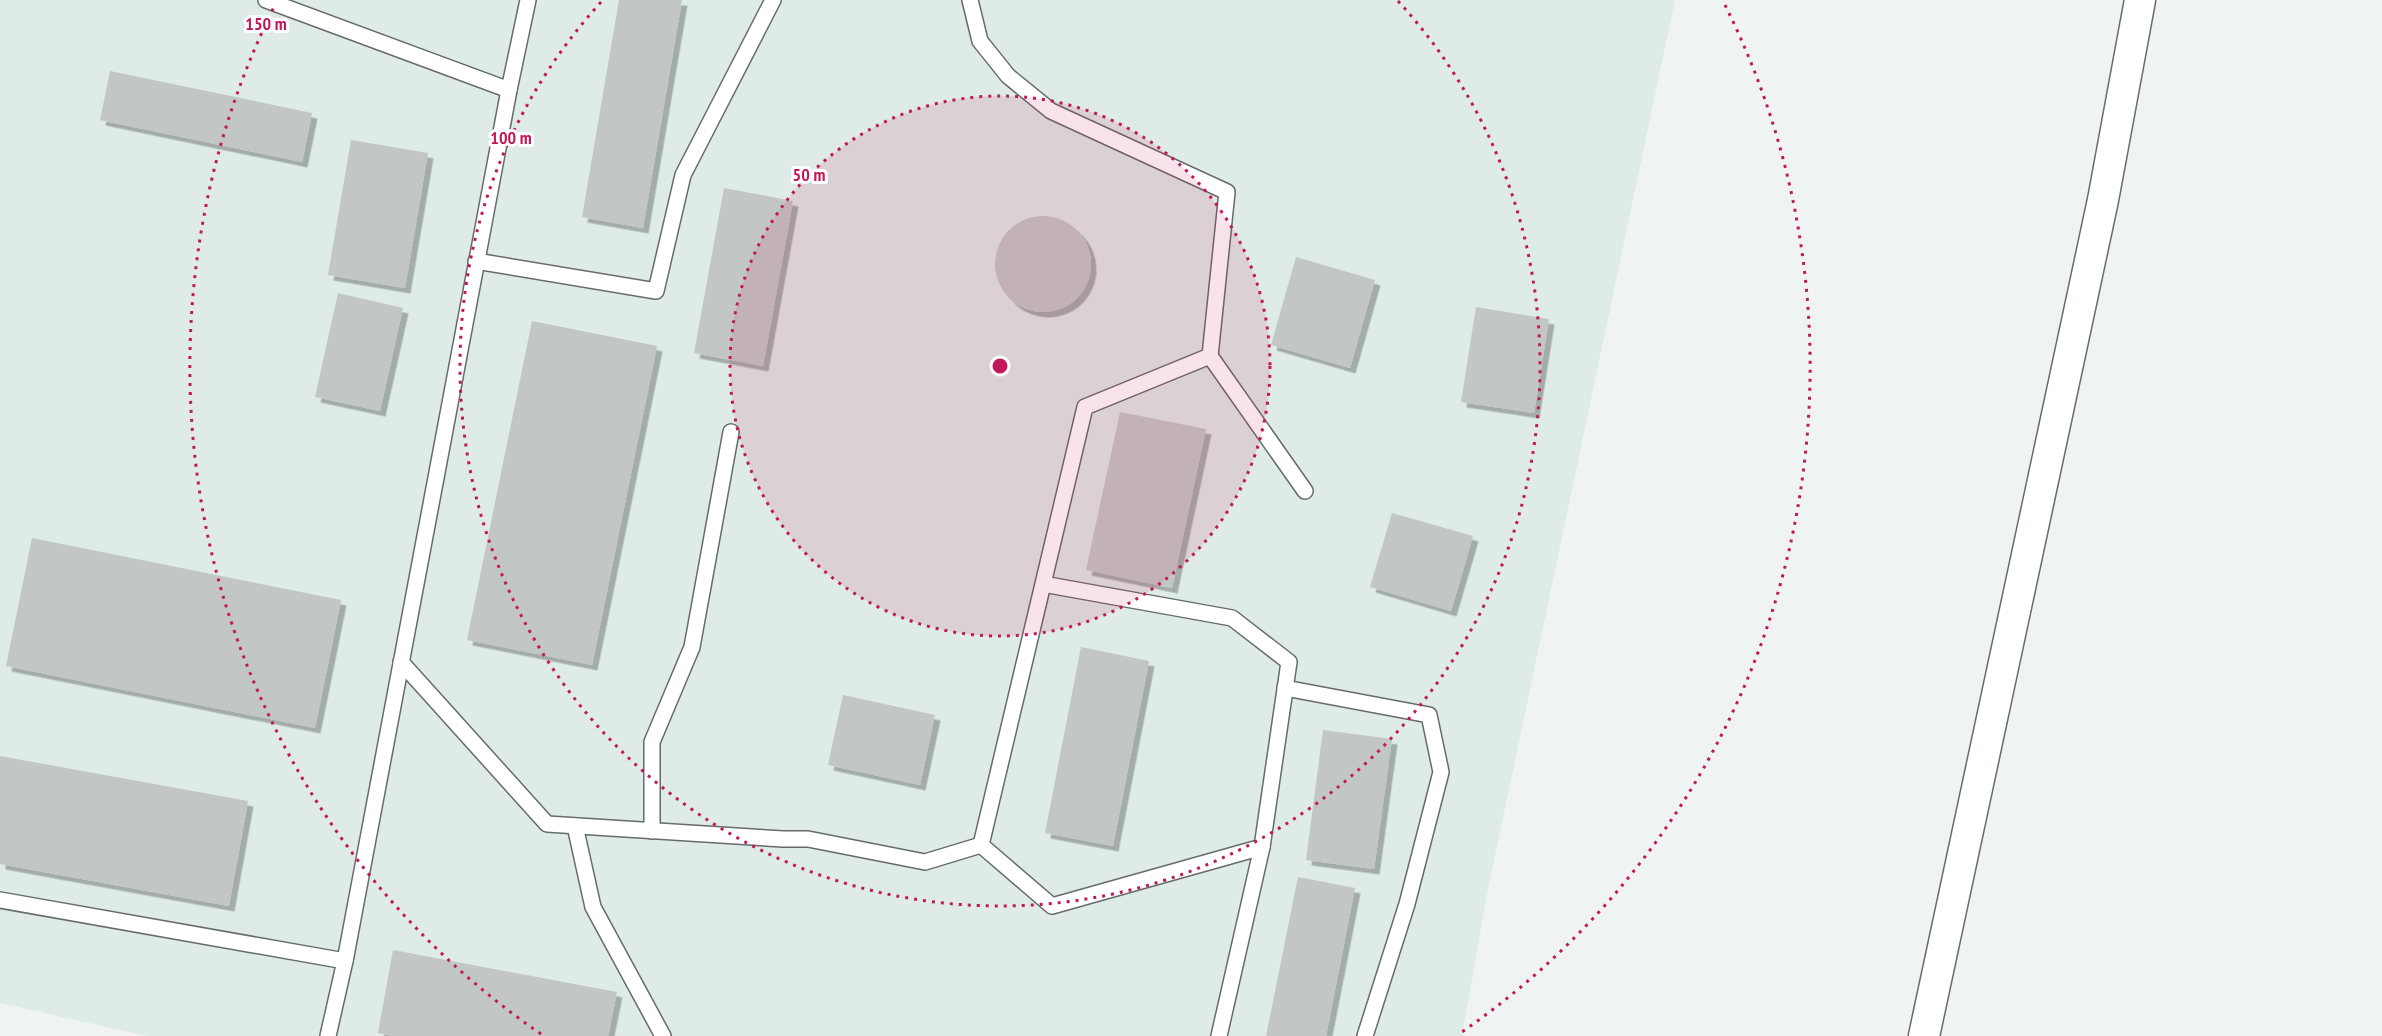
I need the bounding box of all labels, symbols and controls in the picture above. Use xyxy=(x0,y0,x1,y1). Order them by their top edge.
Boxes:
text: 150 m xyxy=(245,12,287,35)
text: 100 m xyxy=(490,126,532,149)
text: 50 m xyxy=(793,163,825,186)
centre of rings xyxy=(990,356,1010,376)

